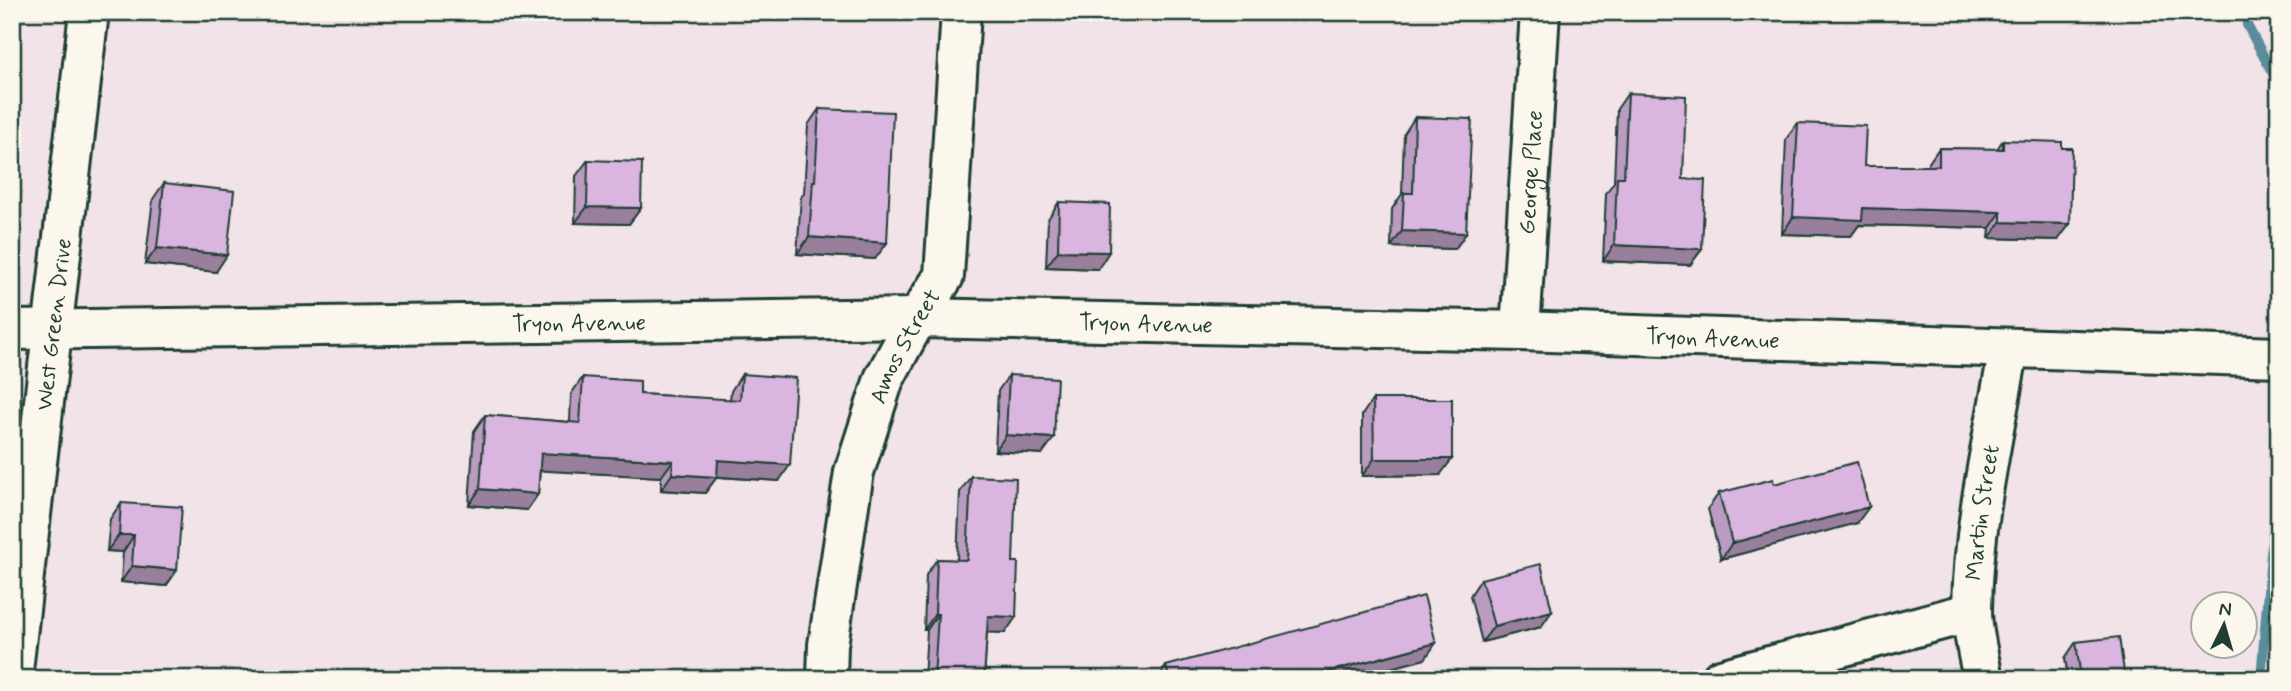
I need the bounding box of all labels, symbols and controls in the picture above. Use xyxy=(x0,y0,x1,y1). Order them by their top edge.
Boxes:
street label: George Place xyxy=(1513,109,1551,236)
street label: West Green Drive xyxy=(30,237,80,412)
street label: Amos Street xyxy=(864,284,949,408)
street label: Tryon Avenue xyxy=(1079,308,1213,341)
street label: Tryon Avenue xyxy=(512,309,646,340)
street label: Tryon Avenue xyxy=(1645,322,1780,357)
street label: Martin Street xyxy=(1960,443,2008,582)
north arrow xyxy=(2190,590,2260,660)
text: N xyxy=(2218,597,2233,623)

